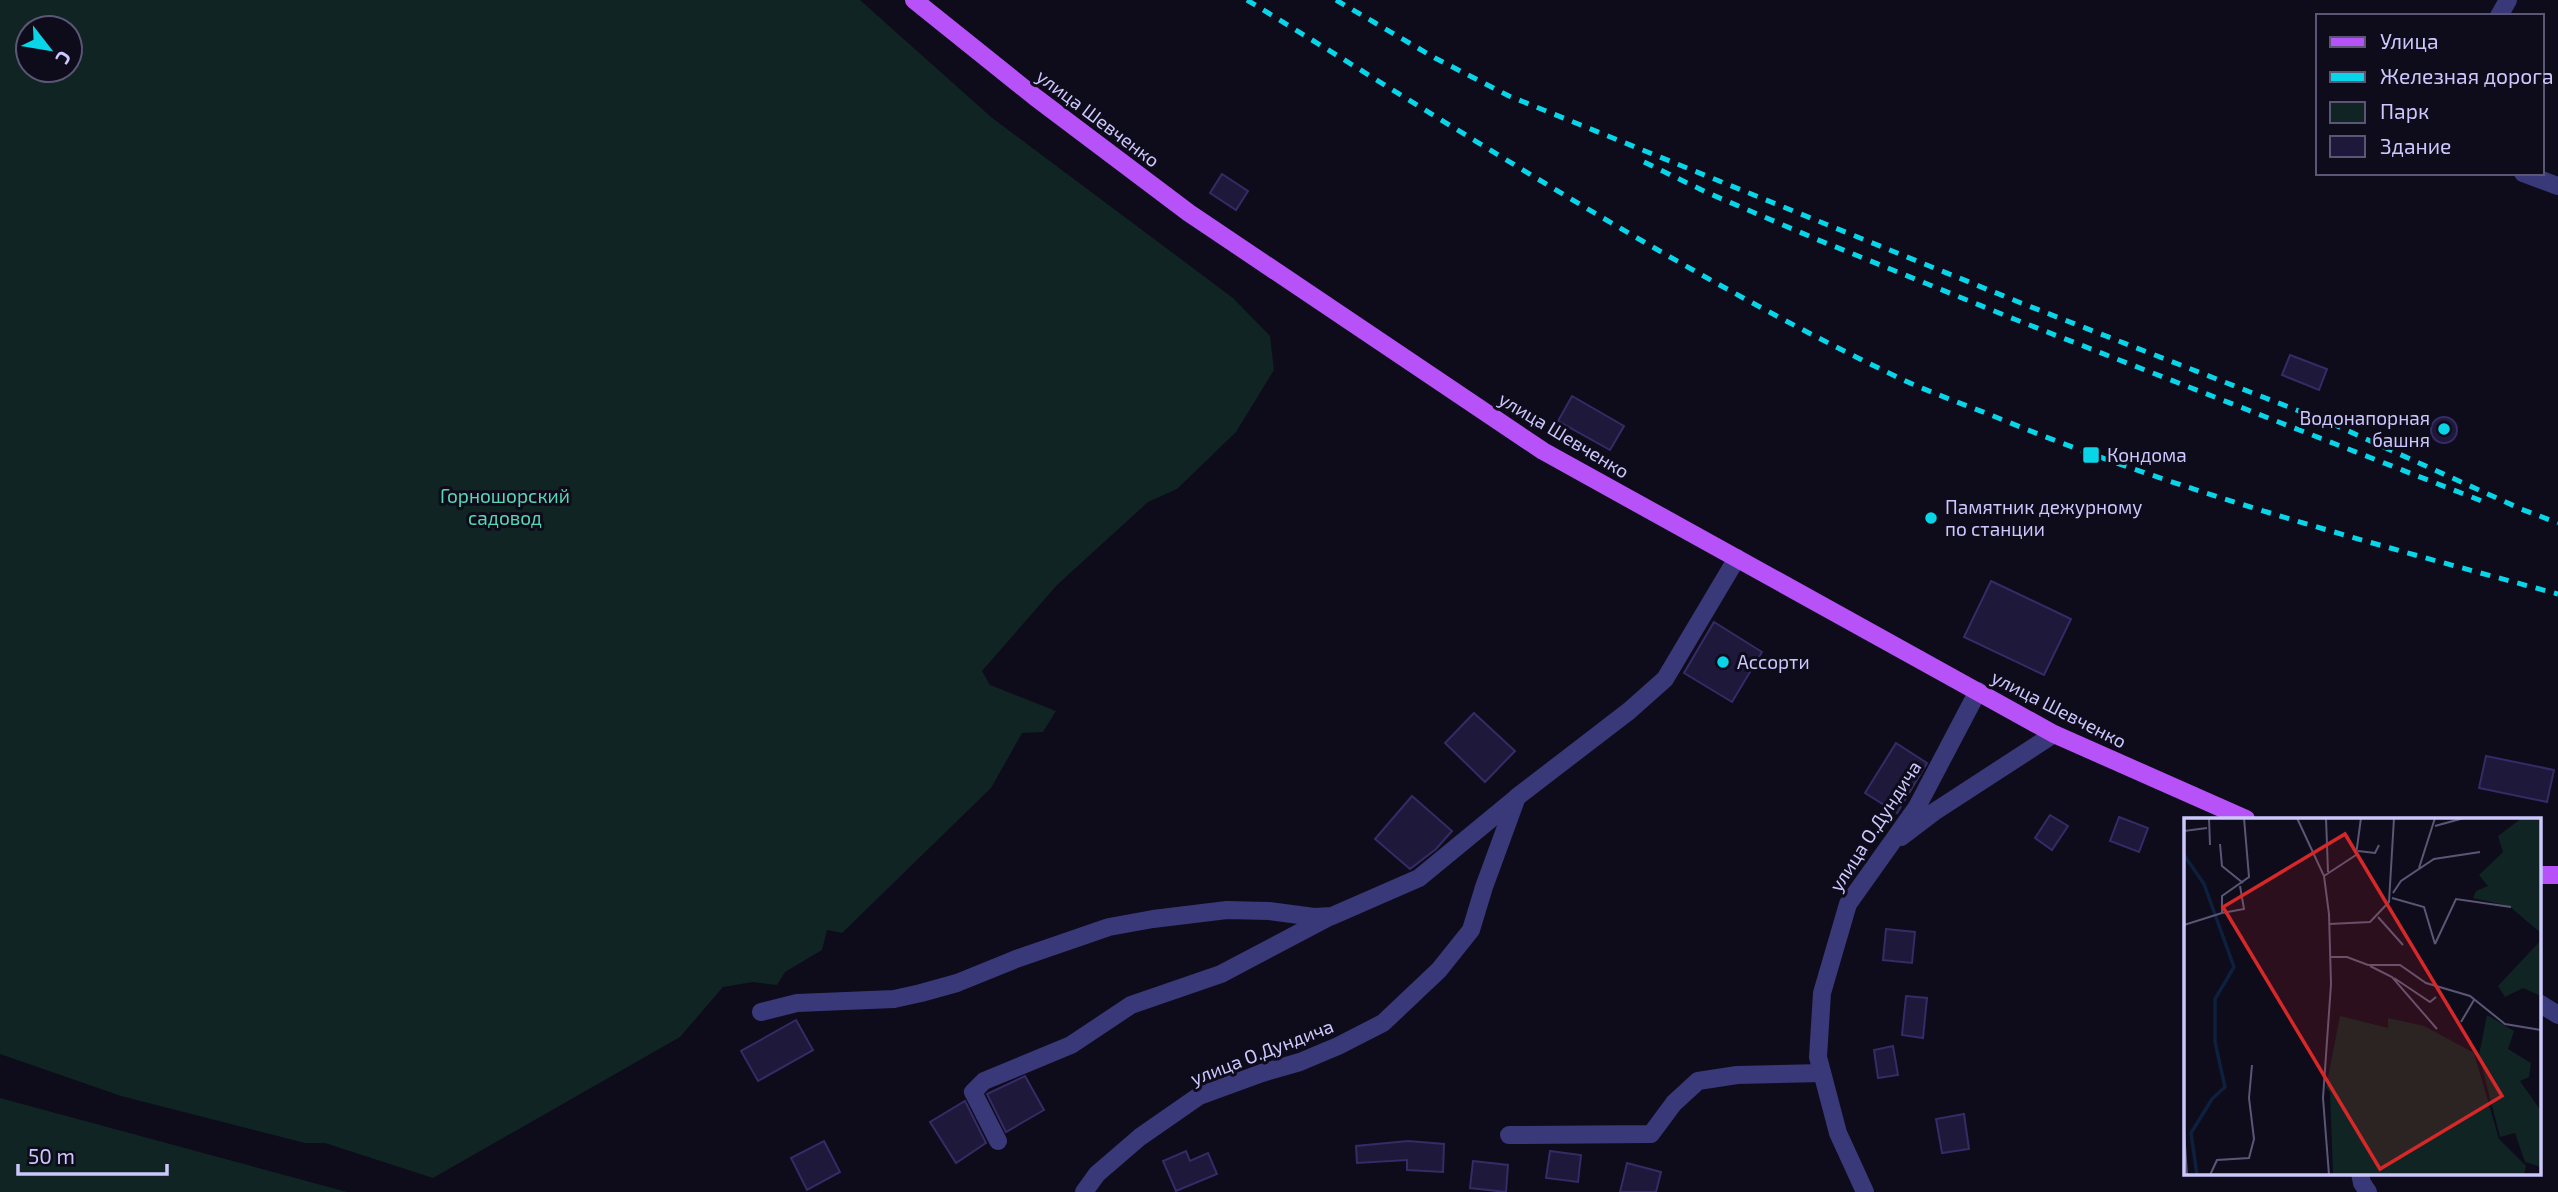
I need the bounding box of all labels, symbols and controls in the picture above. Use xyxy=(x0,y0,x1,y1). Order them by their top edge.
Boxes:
north arrow xyxy=(14,14,84,84)
legend xyxy=(2316,14,2544,175)
text: Улица xyxy=(2380,28,2439,53)
text: С xyxy=(51,47,77,69)
text: Железная дорога xyxy=(2380,63,2553,88)
street label: улица Шевченко xyxy=(1032,64,1164,172)
text: Парк xyxy=(2380,98,2429,123)
text: Здание xyxy=(2380,133,2451,158)
street label: улица Шевченко xyxy=(1494,387,1634,483)
place label: Водонапорная башня xyxy=(2299,406,2430,451)
marker: Водонапорная башня xyxy=(2436,421,2452,437)
place label: Кондома xyxy=(2107,443,2187,466)
marker: Кондома xyxy=(2081,445,2101,465)
park label: Горношорский садовод xyxy=(440,484,570,529)
place label: Памятник дежурному по станции xyxy=(1945,495,2142,540)
marker: Памятник дежурному по станции xyxy=(1923,510,1939,526)
place label: Ассорти xyxy=(1737,650,1810,673)
marker: Ассорти xyxy=(1715,654,1731,670)
street label: улица Шевченко xyxy=(1988,665,2130,753)
street label: улица О.Дундича xyxy=(1824,756,1926,896)
inset map xyxy=(2184,818,2540,1174)
street label: улица О.Дундича xyxy=(1187,1014,1337,1090)
scale bar xyxy=(18,1132,166,1176)
text: 50 m xyxy=(28,1143,75,1168)

